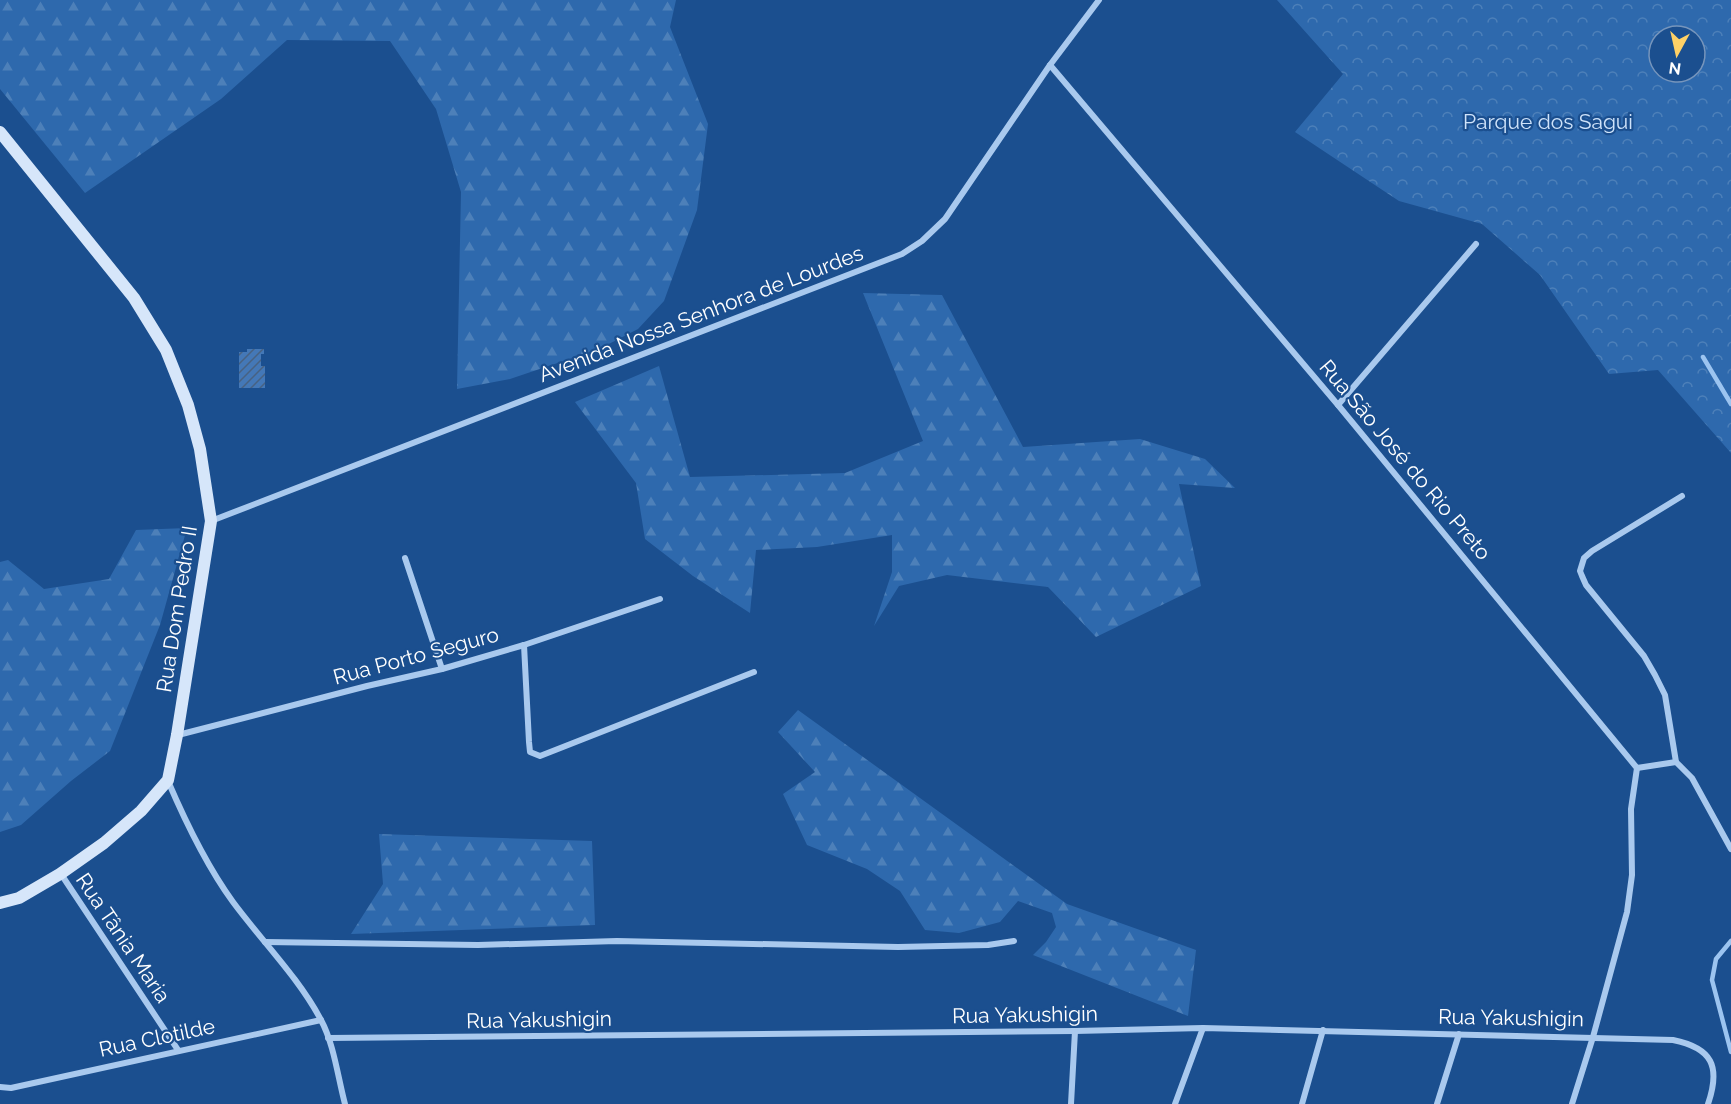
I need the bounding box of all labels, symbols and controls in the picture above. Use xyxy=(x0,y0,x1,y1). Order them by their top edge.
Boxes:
north arrow xyxy=(1647,24,1707,84)
text: N xyxy=(1668,58,1682,79)
park label: Parque dos Sagui xyxy=(1463,109,1633,134)
street label: Avenida Nossa Senhora de Lourdes xyxy=(535,240,867,387)
street label: Rua São José do Rio Preto xyxy=(1314,355,1496,565)
street label: Rua Dom Pedro II xyxy=(151,524,202,694)
street label: Rua Porto Seguro xyxy=(330,621,501,690)
street label: Rua Tânia Maria xyxy=(71,868,176,1007)
street label: Rua Yakushigin xyxy=(952,1001,1098,1028)
street label: Rua Yakushigin xyxy=(1438,1004,1584,1031)
street label: Rua Yakushigin xyxy=(466,1006,612,1033)
street label: Rua Clotilde xyxy=(97,1013,217,1062)

